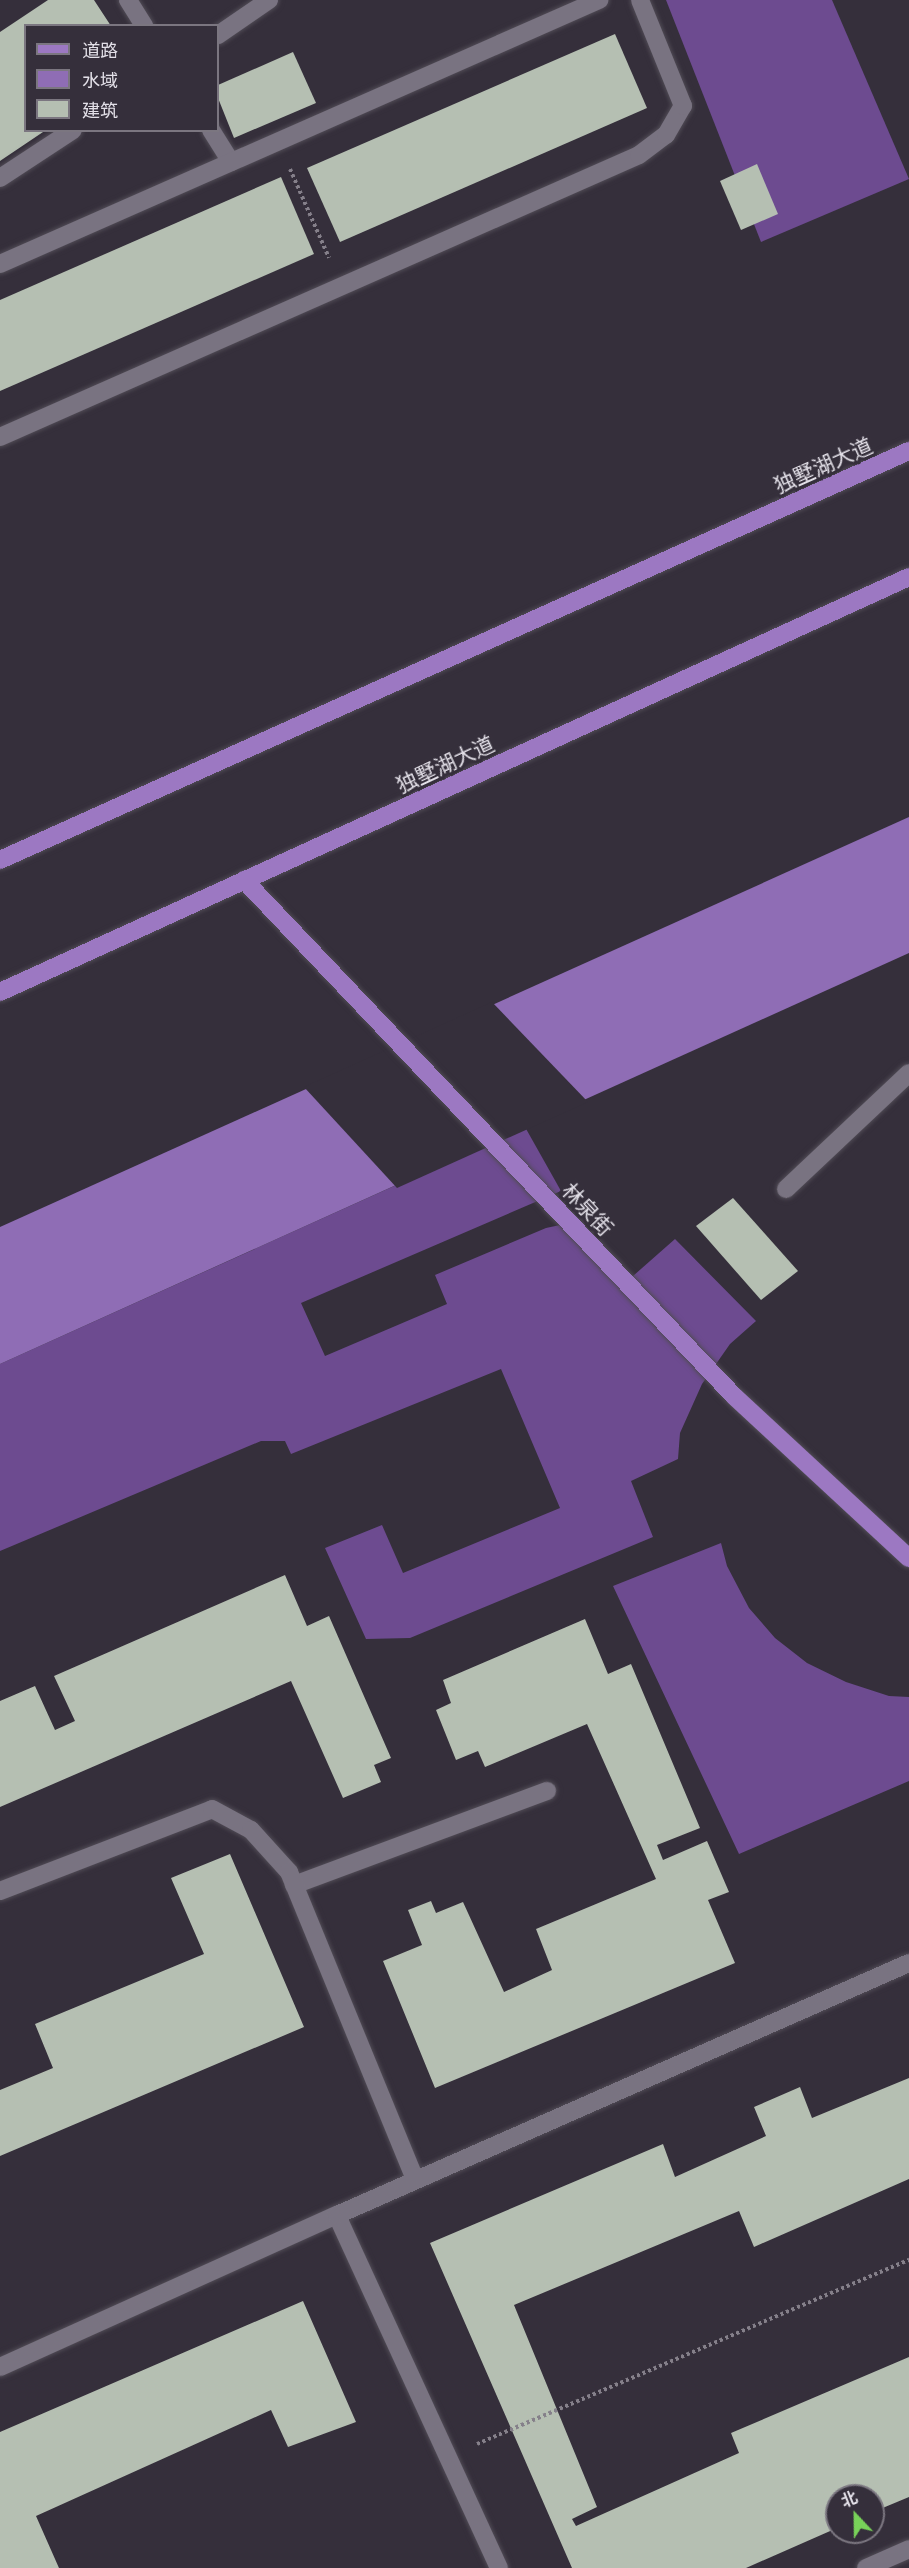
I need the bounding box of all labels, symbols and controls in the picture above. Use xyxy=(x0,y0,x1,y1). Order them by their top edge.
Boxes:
legend xyxy=(24,24,219,132)
text: 道路 xyxy=(82,40,118,61)
text: 水域 xyxy=(82,70,118,91)
text: 建筑 xyxy=(82,100,118,121)
street label: 独墅湖大道 xyxy=(770,432,876,498)
street label: 独墅湖大道 xyxy=(392,730,498,798)
street label: 林泉街 xyxy=(557,1177,619,1241)
north arrow xyxy=(825,2484,885,2544)
text: 北 xyxy=(838,2488,860,2511)

